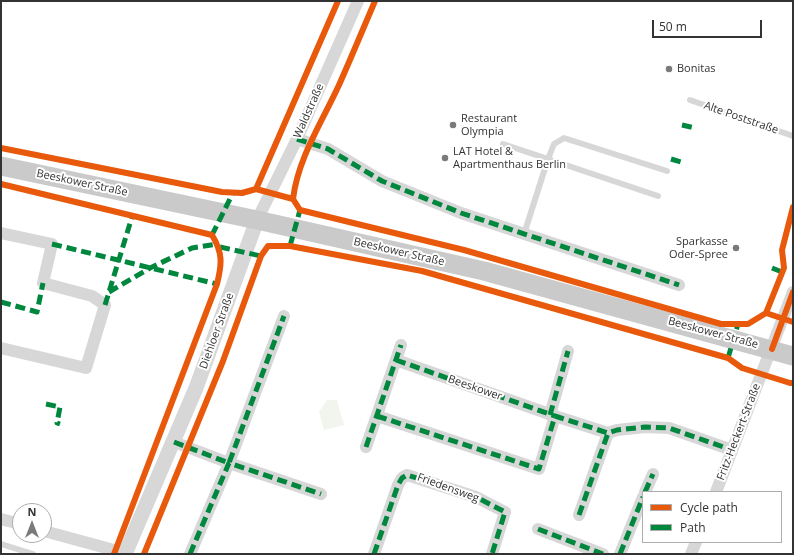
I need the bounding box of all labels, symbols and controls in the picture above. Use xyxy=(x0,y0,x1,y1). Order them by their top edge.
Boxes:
scale bar xyxy=(654,12,764,38)
text: 50 m xyxy=(659,18,687,35)
place label: Bonitas xyxy=(677,62,716,76)
marker: Bonitas xyxy=(664,64,674,74)
street label: Waldstraße xyxy=(291,82,327,140)
street label: Alte Poststraße xyxy=(702,99,780,137)
place label: Restaurant Olympia xyxy=(461,112,517,138)
marker: Restaurant Olympia xyxy=(448,120,458,130)
place label: LAT Hotel & Apartmenthaus Berlin xyxy=(453,145,566,171)
marker: LAT Hotel & Apartmenthaus Berlin xyxy=(440,153,450,163)
street label: Beeskower Straße xyxy=(35,167,129,199)
street label: Beeskower Straße xyxy=(352,235,446,269)
place label: Sparkasse Oder-Spree xyxy=(669,235,728,261)
marker: Sparkasse Oder-Spree xyxy=(731,243,741,253)
street label: Diehloer Straße xyxy=(197,291,237,371)
street label: Beeskower Straße xyxy=(667,315,759,351)
street label: Beeskower xyxy=(446,373,504,403)
street label: Fritz-Heckert-Straße xyxy=(714,382,764,482)
street label: Friedensweg xyxy=(415,471,481,505)
legend xyxy=(642,491,782,543)
text: Cycle path xyxy=(680,499,738,516)
north arrow xyxy=(12,503,52,543)
text: N xyxy=(28,504,36,519)
text: Path xyxy=(680,519,706,536)

